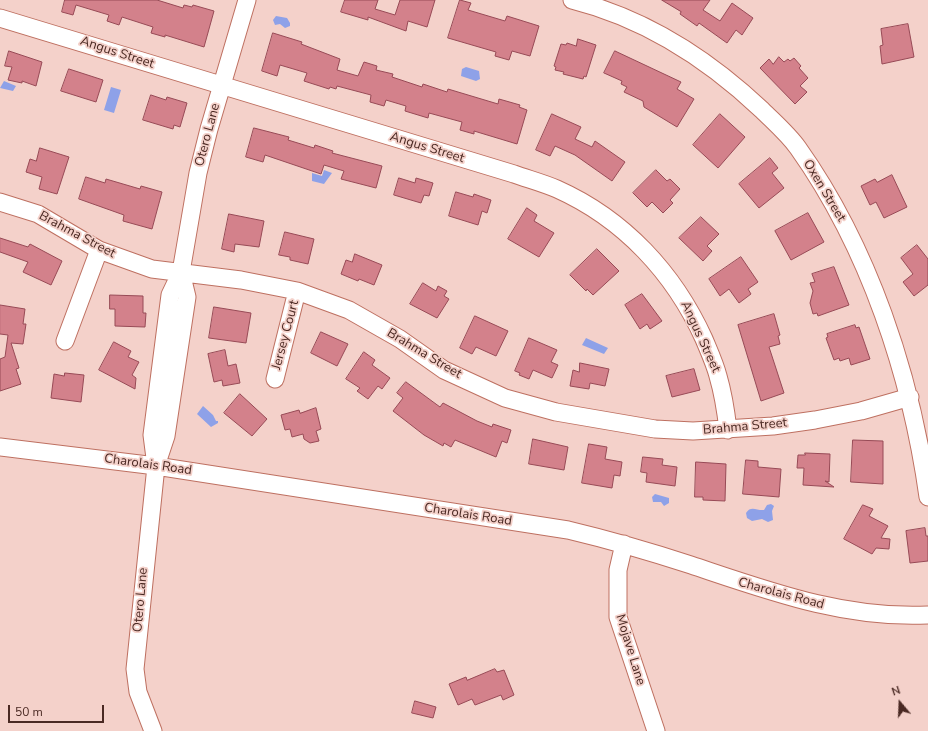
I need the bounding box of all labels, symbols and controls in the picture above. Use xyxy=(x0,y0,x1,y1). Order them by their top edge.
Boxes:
street label: Angus Street xyxy=(78,34,156,72)
street label: Otero Lane xyxy=(192,102,224,168)
street label: Angus Street xyxy=(388,129,466,167)
street label: Oxen Street xyxy=(799,157,849,225)
street label: Brahma Street xyxy=(36,208,118,262)
street label: Jersey Court xyxy=(269,299,303,371)
street label: Angus Street xyxy=(677,299,723,375)
street label: Brahma Street xyxy=(384,326,464,382)
street label: Brahma Street xyxy=(702,416,788,438)
street label: Charolais Road xyxy=(103,451,193,479)
street label: Charolais Road xyxy=(423,500,513,530)
street label: Otero Lane xyxy=(130,567,152,633)
street label: Charolais Road xyxy=(736,575,826,613)
street label: Mojave Lane xyxy=(612,613,648,687)
north arrow xyxy=(880,683,920,723)
text: N xyxy=(890,683,902,700)
scale bar xyxy=(10,697,106,723)
text: 50 m xyxy=(15,704,43,720)

